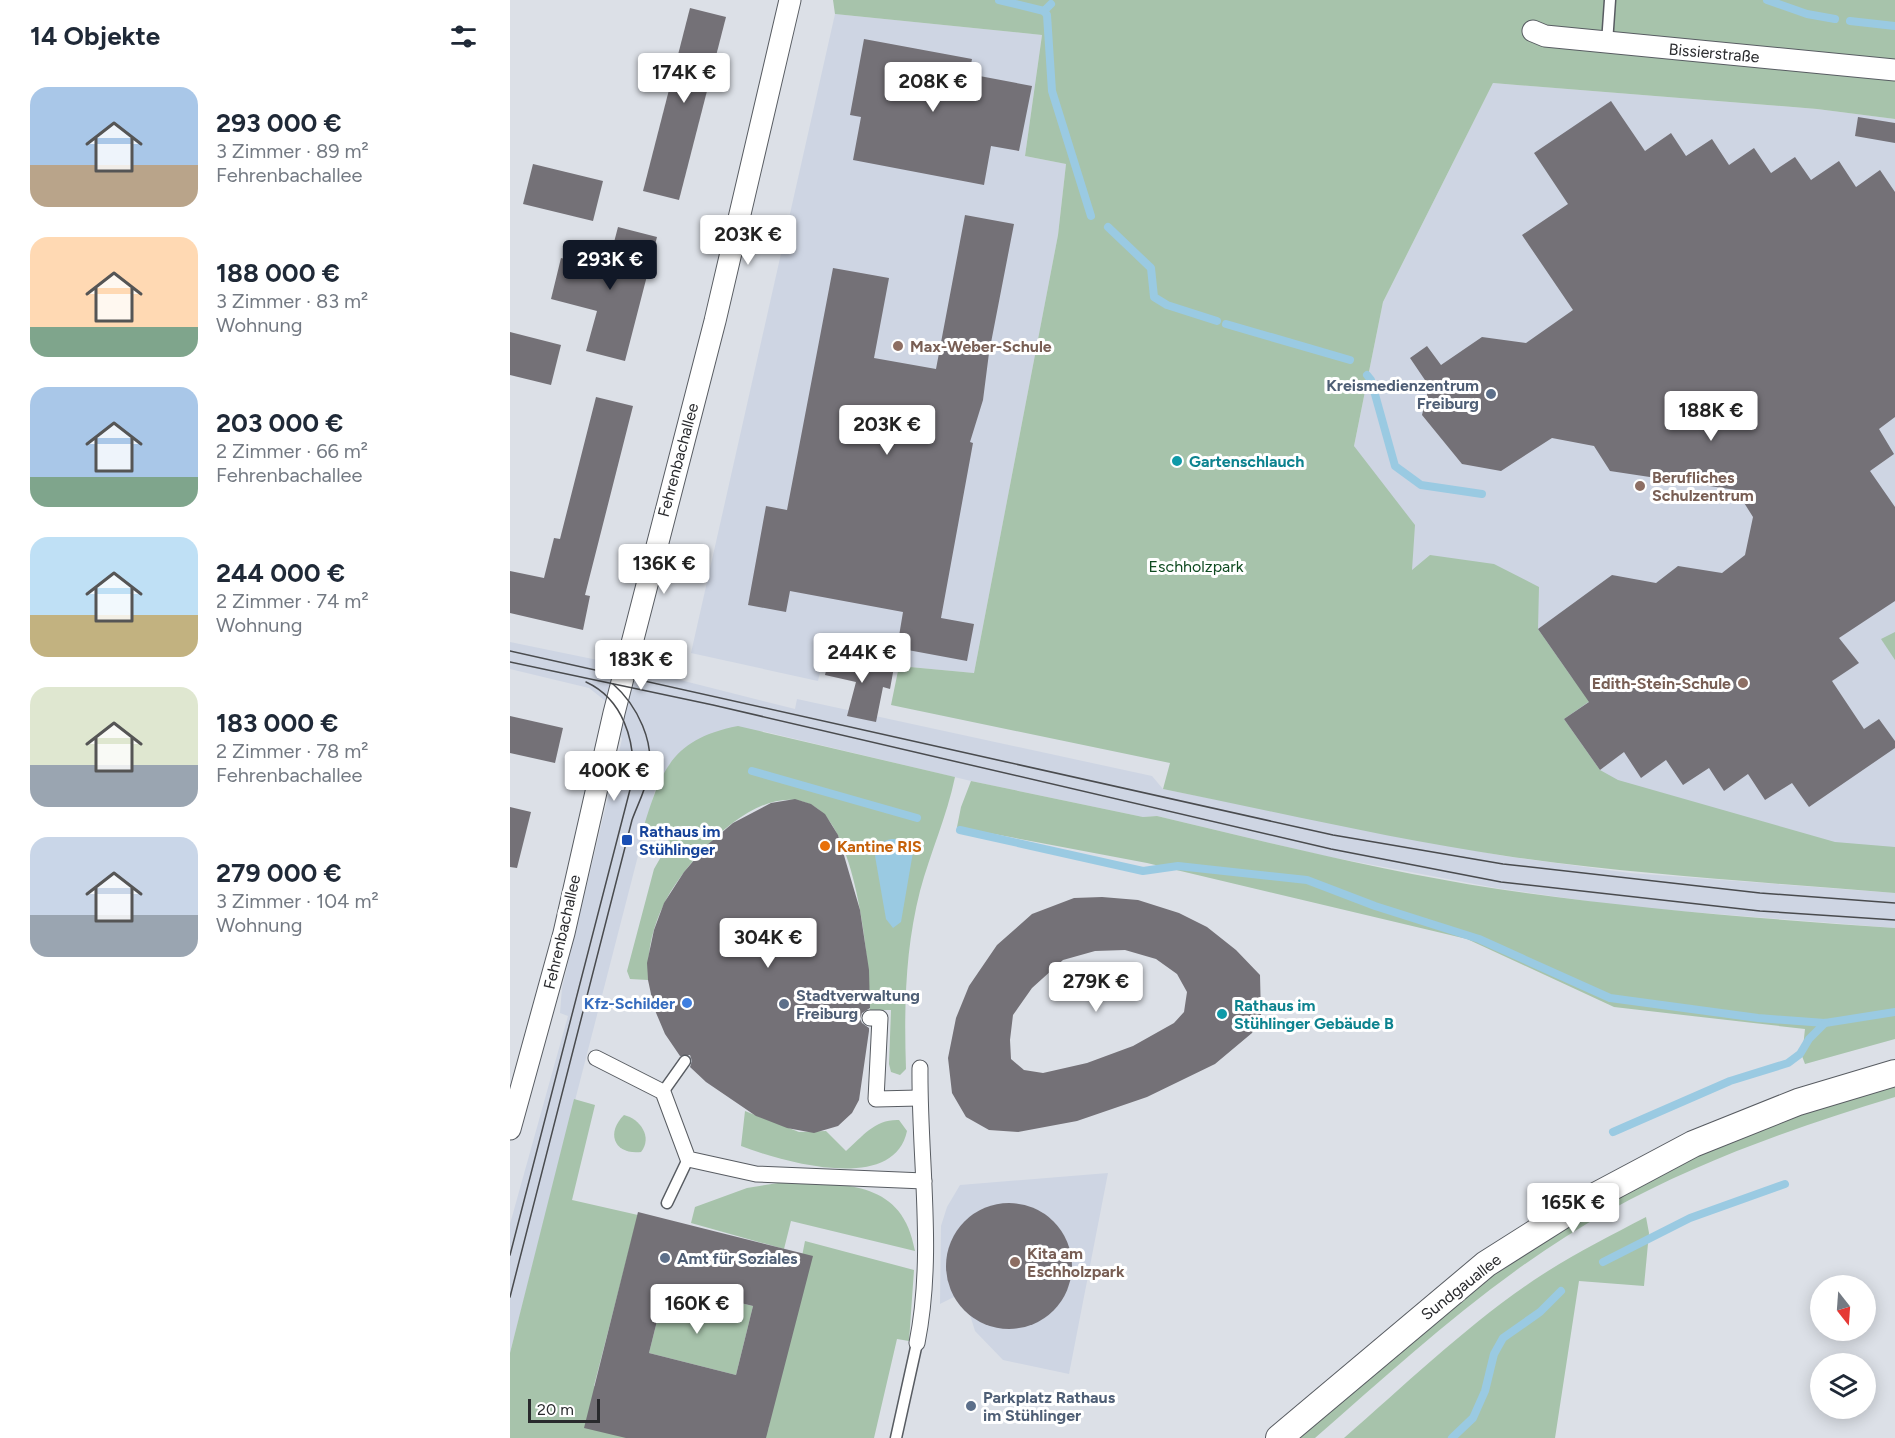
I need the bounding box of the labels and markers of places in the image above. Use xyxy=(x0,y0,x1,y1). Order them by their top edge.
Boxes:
pin: 174K € xyxy=(635,53,733,104)
pin: 208K € xyxy=(884,62,982,113)
pin: 203K € xyxy=(699,215,797,266)
pin: 293K € xyxy=(561,240,659,291)
place label: Max-Weber-Schule xyxy=(910,337,1052,356)
marker: Max-Weber-Schule xyxy=(891,339,905,353)
place label: Kreismedienzentrum Freiburg xyxy=(1326,376,1479,413)
marker: Kreismedienzentrum Freiburg xyxy=(1484,387,1498,401)
pin: 188K € xyxy=(1662,391,1760,442)
pin: 203K € xyxy=(838,405,936,456)
place label: Gartenschlauch xyxy=(1189,452,1304,471)
marker: Gartenschlauch xyxy=(1170,454,1184,468)
place label: Berufliches Schulzentrum xyxy=(1652,468,1754,505)
marker: Berufliches Schulzentrum xyxy=(1633,479,1647,493)
pin: 136K € xyxy=(615,544,713,595)
pin: 244K € xyxy=(813,633,911,684)
pin: 183K € xyxy=(592,640,690,691)
place label: Edith-Stein-Schule xyxy=(1592,674,1731,693)
marker: Edith-Stein-Schule xyxy=(1736,676,1750,690)
pin: 400K € xyxy=(565,751,663,802)
place label: Rathaus im Stühlinger xyxy=(639,822,720,859)
marker: Rathaus im Stühlinger xyxy=(620,833,634,847)
place label: Kantine RIS xyxy=(837,837,922,856)
marker: Kantine RIS xyxy=(818,839,832,853)
pin: 304K € xyxy=(719,918,817,969)
pin: 279K € xyxy=(1047,962,1145,1013)
place label: Stadtverwaltung Freiburg xyxy=(796,986,920,1023)
place label: Kfz-Schilder xyxy=(584,994,675,1013)
marker: Kfz-Schilder xyxy=(680,996,694,1010)
place label: Rathaus im Stühlinger Gebäude B xyxy=(1234,996,1394,1033)
marker: Stadtverwaltung Freiburg xyxy=(777,997,791,1011)
marker: Rathaus im Stühlinger Gebäude B xyxy=(1215,1007,1229,1021)
pin: 165K € xyxy=(1524,1183,1622,1234)
place label: Kita am Eschholzpark xyxy=(1027,1244,1125,1281)
place label: Amt für Soziales xyxy=(677,1249,798,1268)
marker: Amt für Soziales xyxy=(658,1251,672,1265)
marker: Kita am Eschholzpark xyxy=(1008,1255,1022,1269)
pin: 160K € xyxy=(648,1284,746,1335)
place label: Parkplatz Rathaus im Stühlinger xyxy=(983,1388,1116,1425)
marker: Parkplatz Rathaus im Stühlinger xyxy=(964,1399,978,1413)

